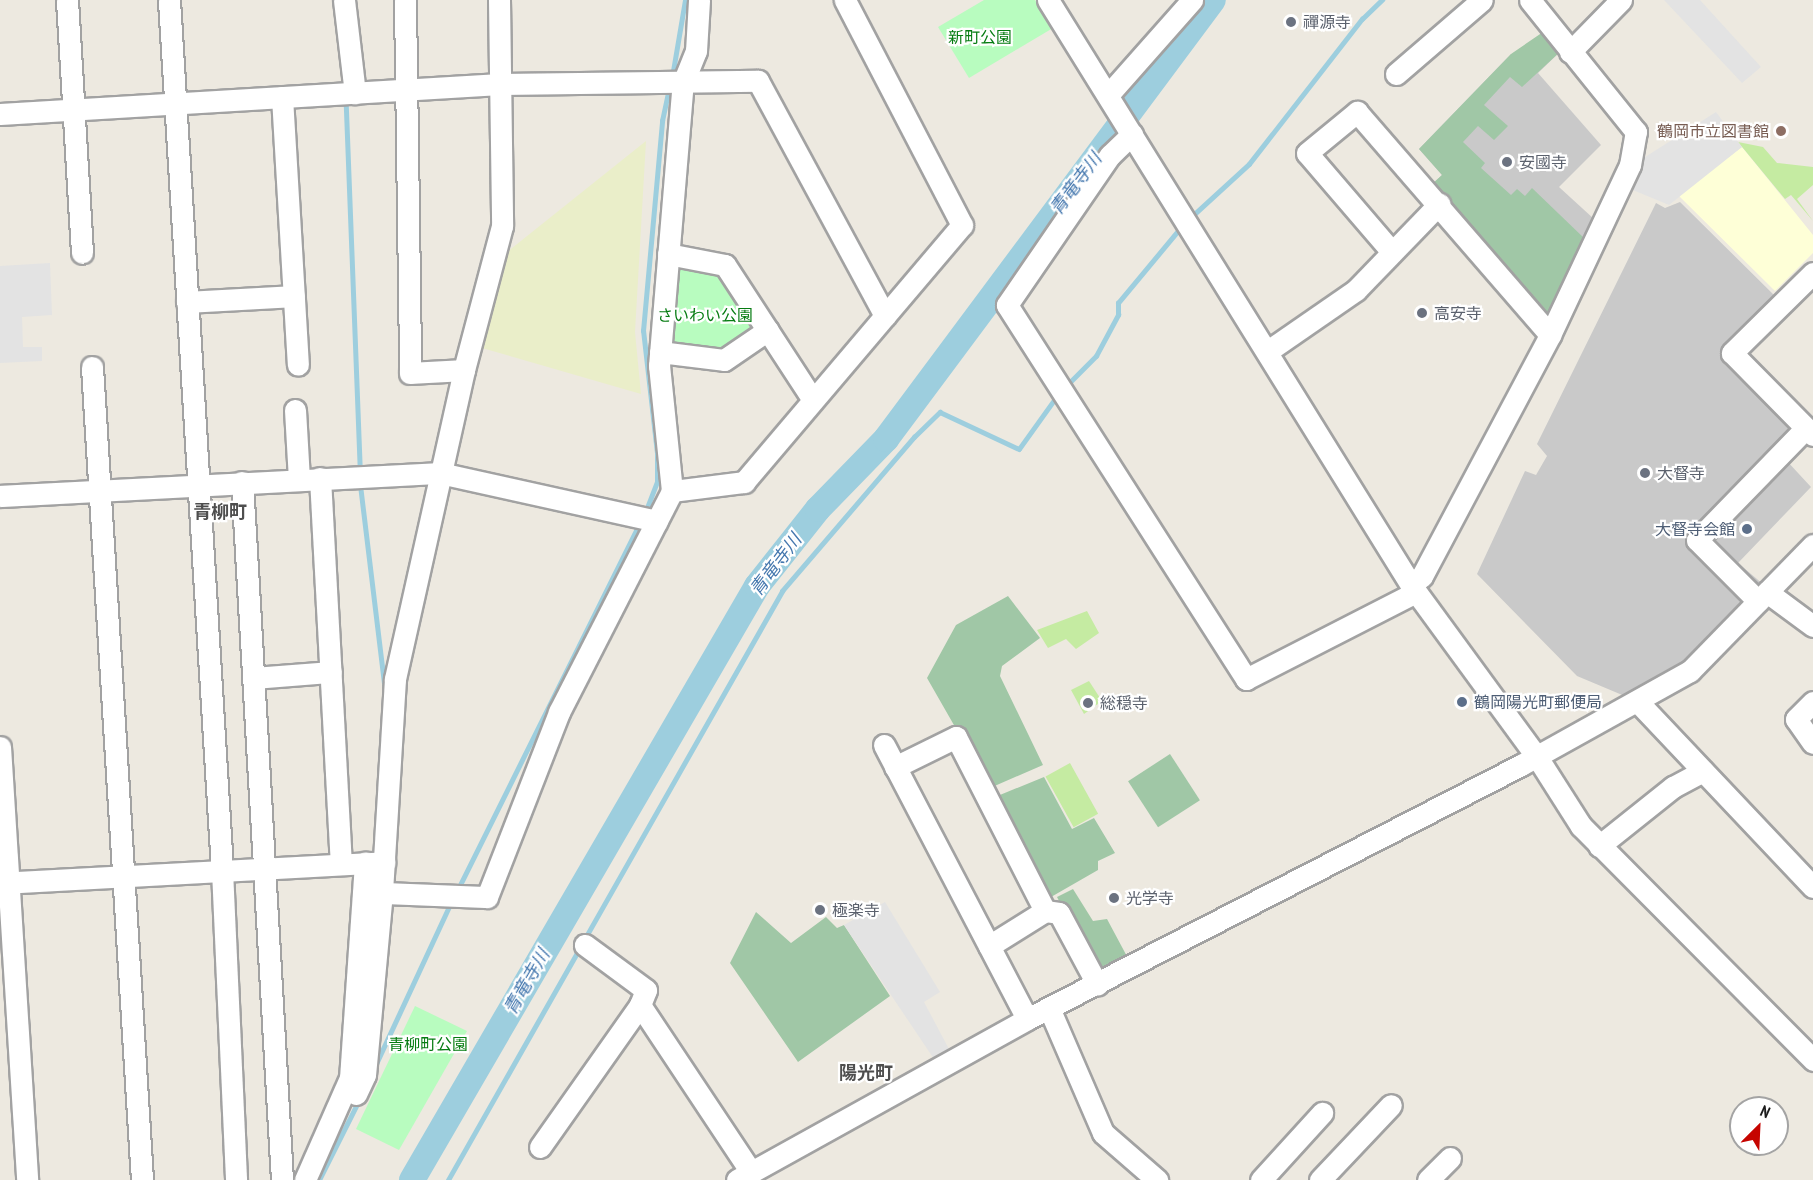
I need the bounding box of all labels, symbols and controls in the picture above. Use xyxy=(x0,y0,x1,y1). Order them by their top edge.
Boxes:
place label: 禪源寺 xyxy=(1303,12,1351,32)
marker: 禪源寺 xyxy=(1284,15,1298,29)
park label: 新町公園 xyxy=(948,27,1012,47)
place label: 鶴岡市立図書館 xyxy=(1657,121,1769,141)
marker: 鶴岡市立図書館 xyxy=(1774,124,1788,138)
water label: 青竜寺川 xyxy=(1046,149,1106,219)
place label: 安國寺 xyxy=(1519,152,1567,172)
marker: 安國寺 xyxy=(1500,155,1514,169)
place label: 高安寺 xyxy=(1434,303,1482,323)
park label: さいわい公園 xyxy=(657,305,753,325)
marker: 高安寺 xyxy=(1415,306,1429,320)
place label: 大督寺 xyxy=(1657,463,1705,483)
marker: 大督寺 xyxy=(1638,466,1652,480)
district label: 青柳町 xyxy=(193,501,247,523)
place label: 大督寺会館 xyxy=(1655,519,1735,539)
marker: 大督寺会館 xyxy=(1740,522,1754,536)
water label: 青竜寺川 xyxy=(746,530,806,600)
place label: 鶴岡陽光町郵便局 xyxy=(1474,692,1602,712)
place label: 総穏寺 xyxy=(1100,693,1148,713)
marker: 鶴岡陽光町郵便局 xyxy=(1455,695,1469,709)
marker: 総穏寺 xyxy=(1081,696,1095,710)
place label: 光学寺 xyxy=(1126,888,1174,908)
marker: 光学寺 xyxy=(1107,891,1121,905)
place label: 極楽寺 xyxy=(832,900,880,920)
marker: 極楽寺 xyxy=(813,903,827,917)
water label: 青竜寺川 xyxy=(500,945,554,1019)
park label: 青柳町公園 xyxy=(388,1034,468,1054)
district label: 陽光町 xyxy=(839,1062,893,1084)
north arrow xyxy=(1729,1096,1789,1156)
text: N xyxy=(1757,1100,1774,1122)

